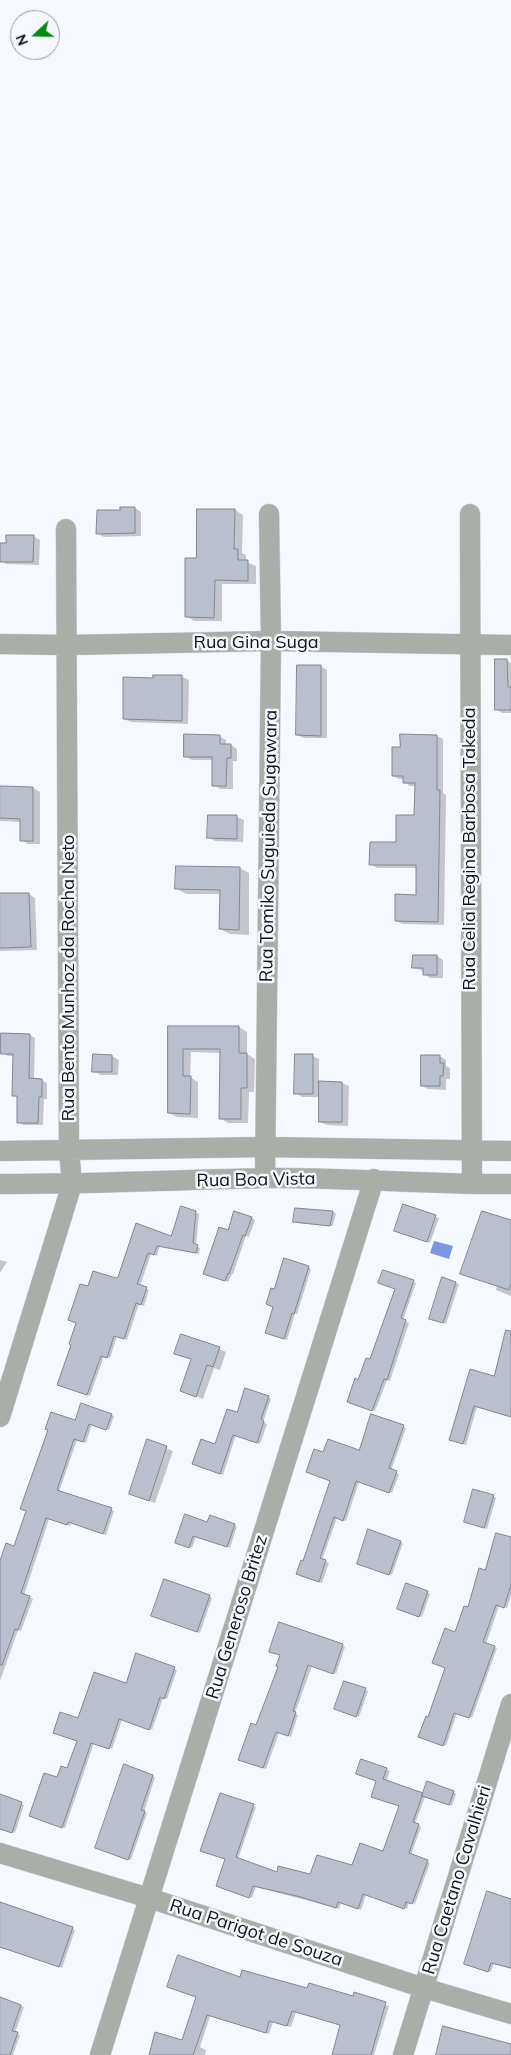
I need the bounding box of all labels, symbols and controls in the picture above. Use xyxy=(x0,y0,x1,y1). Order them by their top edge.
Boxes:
north arrow xyxy=(10,10,60,60)
text: N xyxy=(12,32,32,48)
street label: Rua Gina Suga xyxy=(193,632,319,654)
street label: Rua Celia Regina Barbosa Takeda xyxy=(459,708,481,990)
street label: Rua Tomiko Suguieda Sugawara xyxy=(256,710,282,982)
street label: Rua Bento Munhoz da Rocha Neto xyxy=(58,835,80,1121)
street label: Rua Boa Vista xyxy=(196,1168,316,1192)
street label: Rua Generoso Britez xyxy=(202,1532,272,1702)
street label: Rua Caetano Cavalhieri xyxy=(418,1783,496,1977)
street label: Rua Parigot de Souza xyxy=(167,1895,345,1971)

